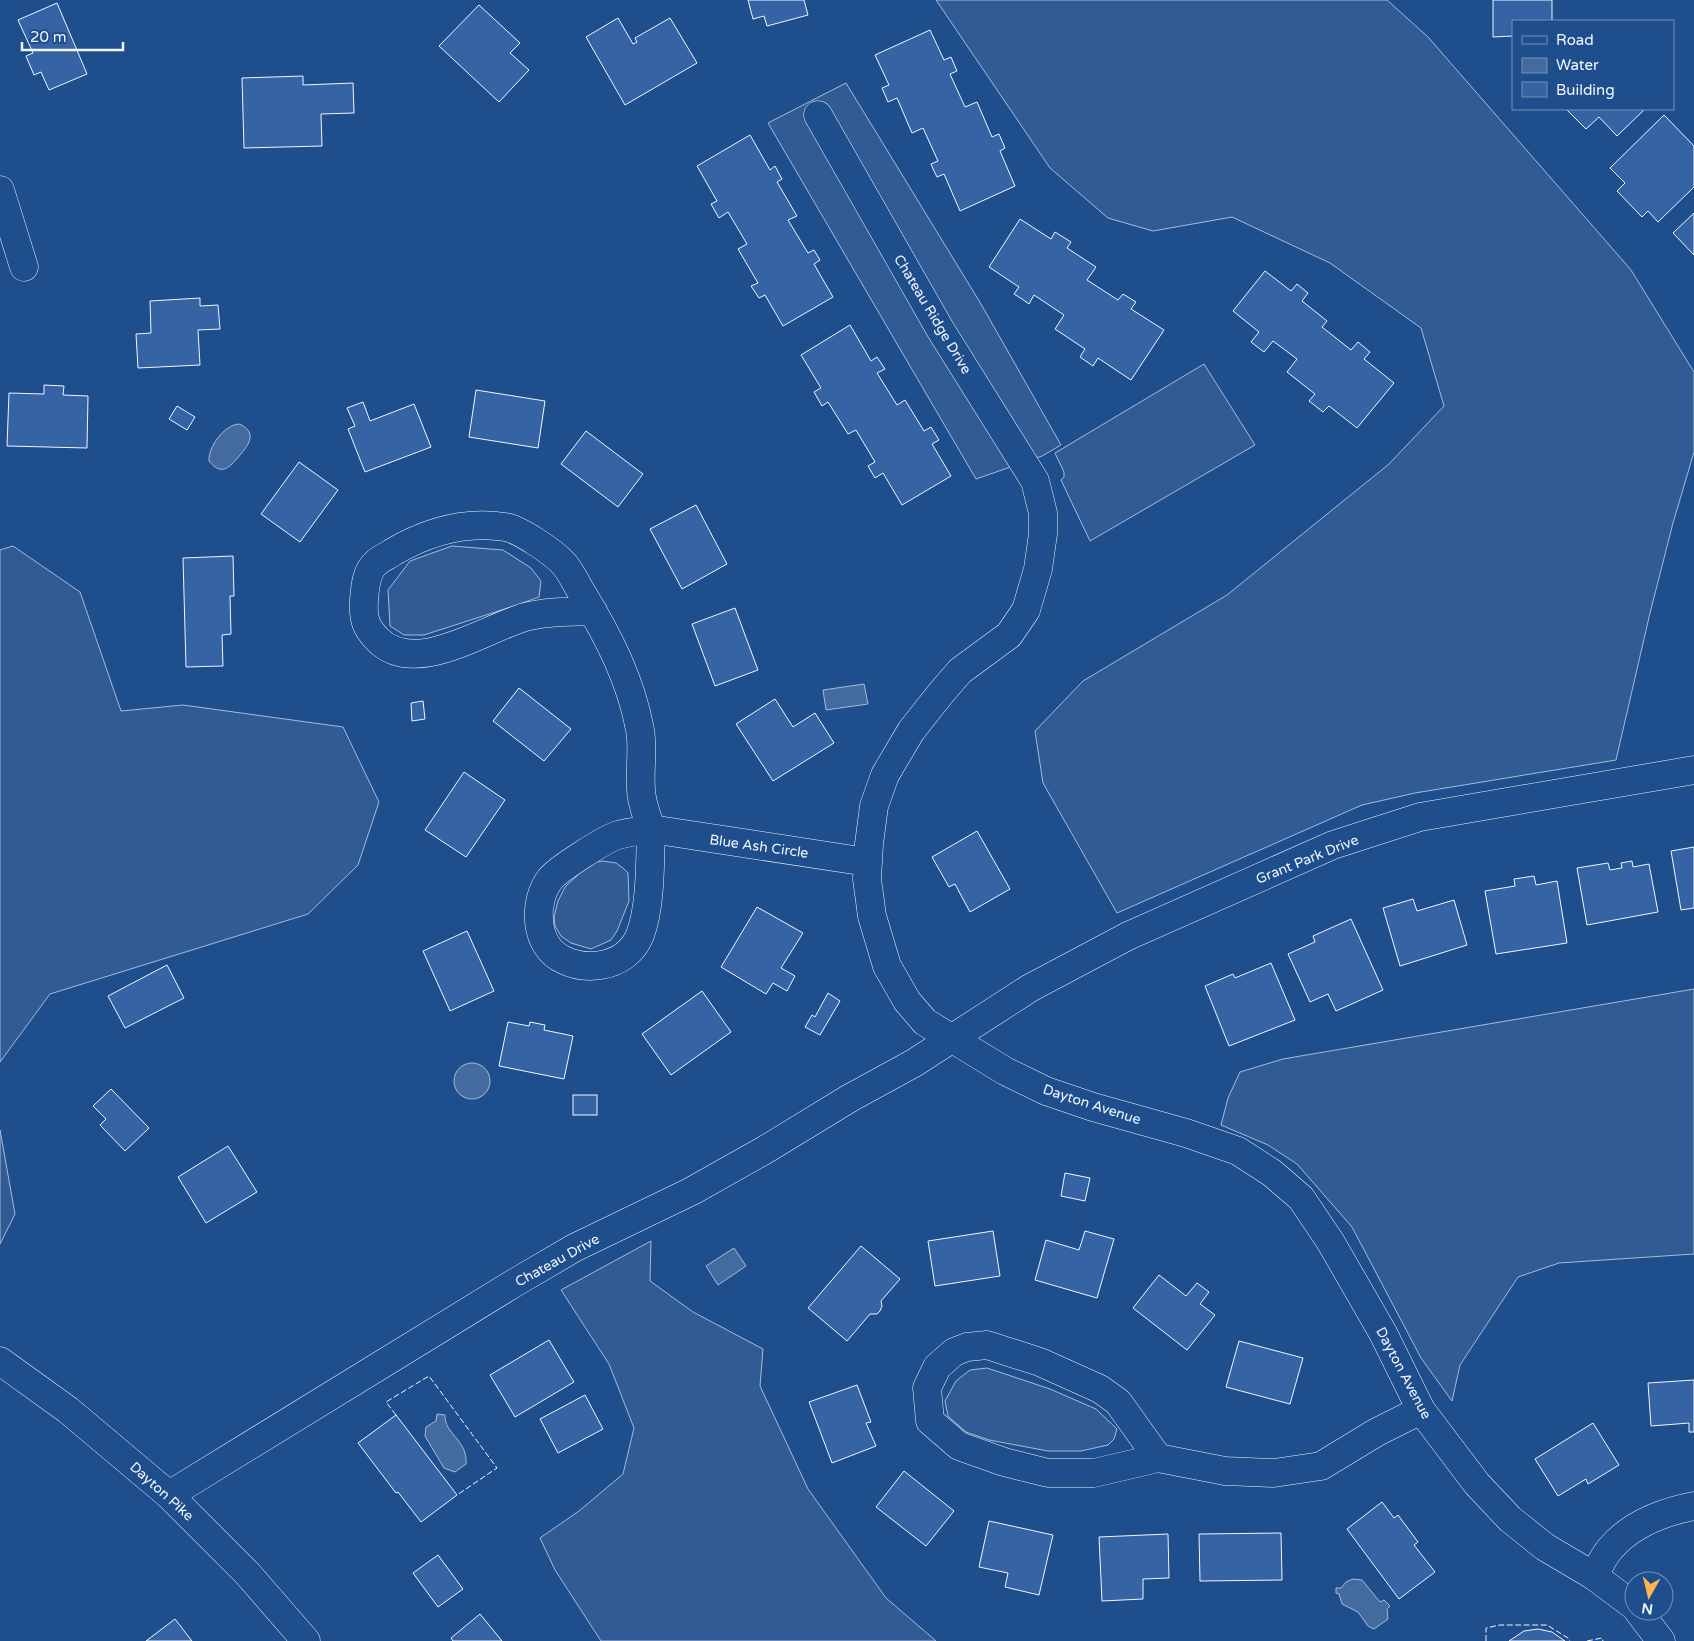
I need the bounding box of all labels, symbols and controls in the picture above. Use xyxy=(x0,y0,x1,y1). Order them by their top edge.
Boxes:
scale bar xyxy=(22,20,124,52)
legend xyxy=(1512,20,1674,110)
text: 20 m xyxy=(30,28,67,46)
text: Road xyxy=(1556,31,1594,49)
text: Water xyxy=(1556,56,1599,74)
text: Building xyxy=(1556,81,1615,99)
street label: Chateau Ridge Drive xyxy=(890,251,975,377)
street label: Blue Ash Circle xyxy=(708,831,810,862)
street label: Grant Park Drive xyxy=(1253,831,1361,888)
street label: Dayton Avenue xyxy=(1041,1081,1143,1128)
street label: Chateau Drive xyxy=(512,1230,602,1291)
street label: Dayton Avenue xyxy=(1372,1324,1435,1422)
street label: Dayton Pike xyxy=(126,1458,197,1525)
north arrow xyxy=(1624,1571,1674,1621)
text: N xyxy=(1641,1599,1654,1618)

